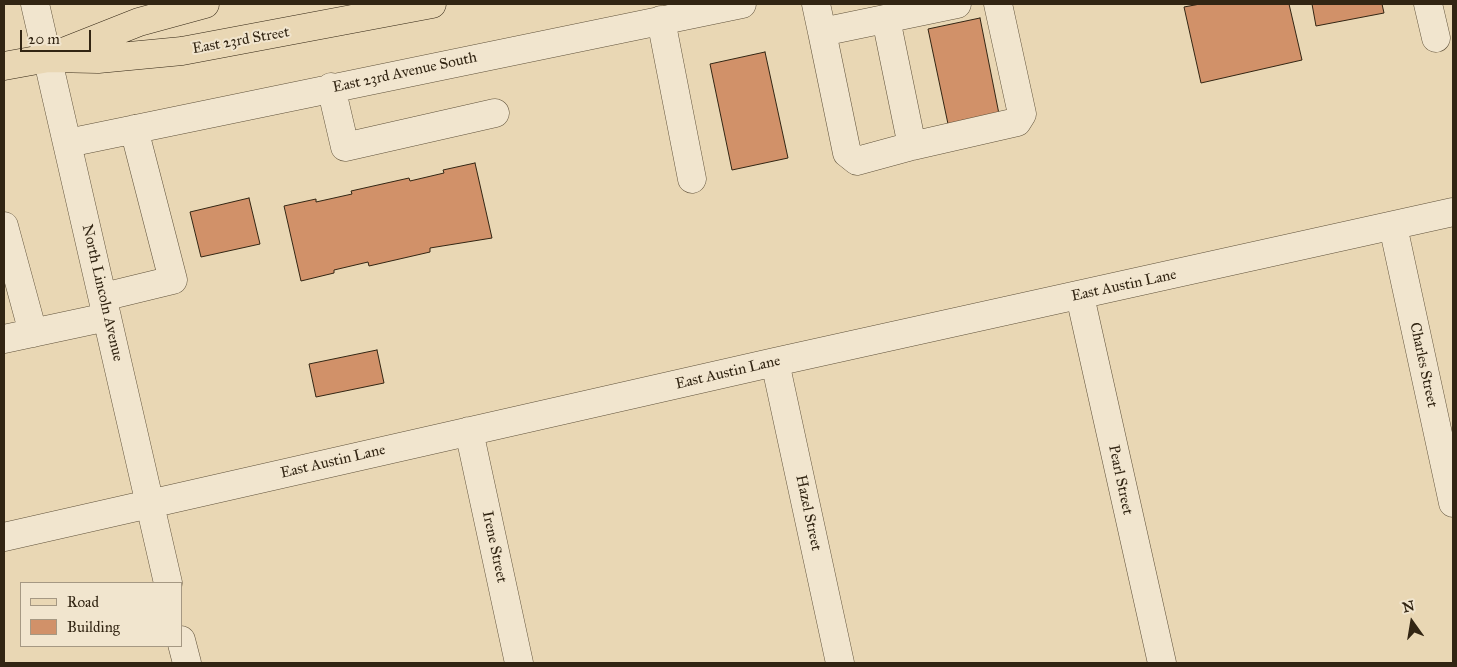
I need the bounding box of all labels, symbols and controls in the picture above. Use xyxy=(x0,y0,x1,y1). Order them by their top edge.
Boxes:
scale bar xyxy=(22,20,94,52)
street label: East 23rd Street xyxy=(191,24,291,58)
text: 20 m xyxy=(28,30,60,48)
street label: East 23rd Avenue South xyxy=(331,49,479,97)
street label: North Lincoln Avenue xyxy=(77,223,127,363)
street label: East Austin Lane xyxy=(1070,266,1178,306)
street label: Charles Street xyxy=(1405,321,1441,409)
street label: East Austin Lane xyxy=(674,352,782,394)
street label: East Austin Lane xyxy=(279,441,387,483)
street label: Pearl Street xyxy=(1104,443,1136,517)
street label: Hazel Street xyxy=(791,473,825,553)
street label: Irene Street xyxy=(478,509,510,585)
legend xyxy=(20,582,182,647)
text: Road xyxy=(67,593,99,611)
north arrow xyxy=(1387,597,1437,647)
text: N xyxy=(1401,597,1416,617)
text: Building xyxy=(67,618,120,636)

